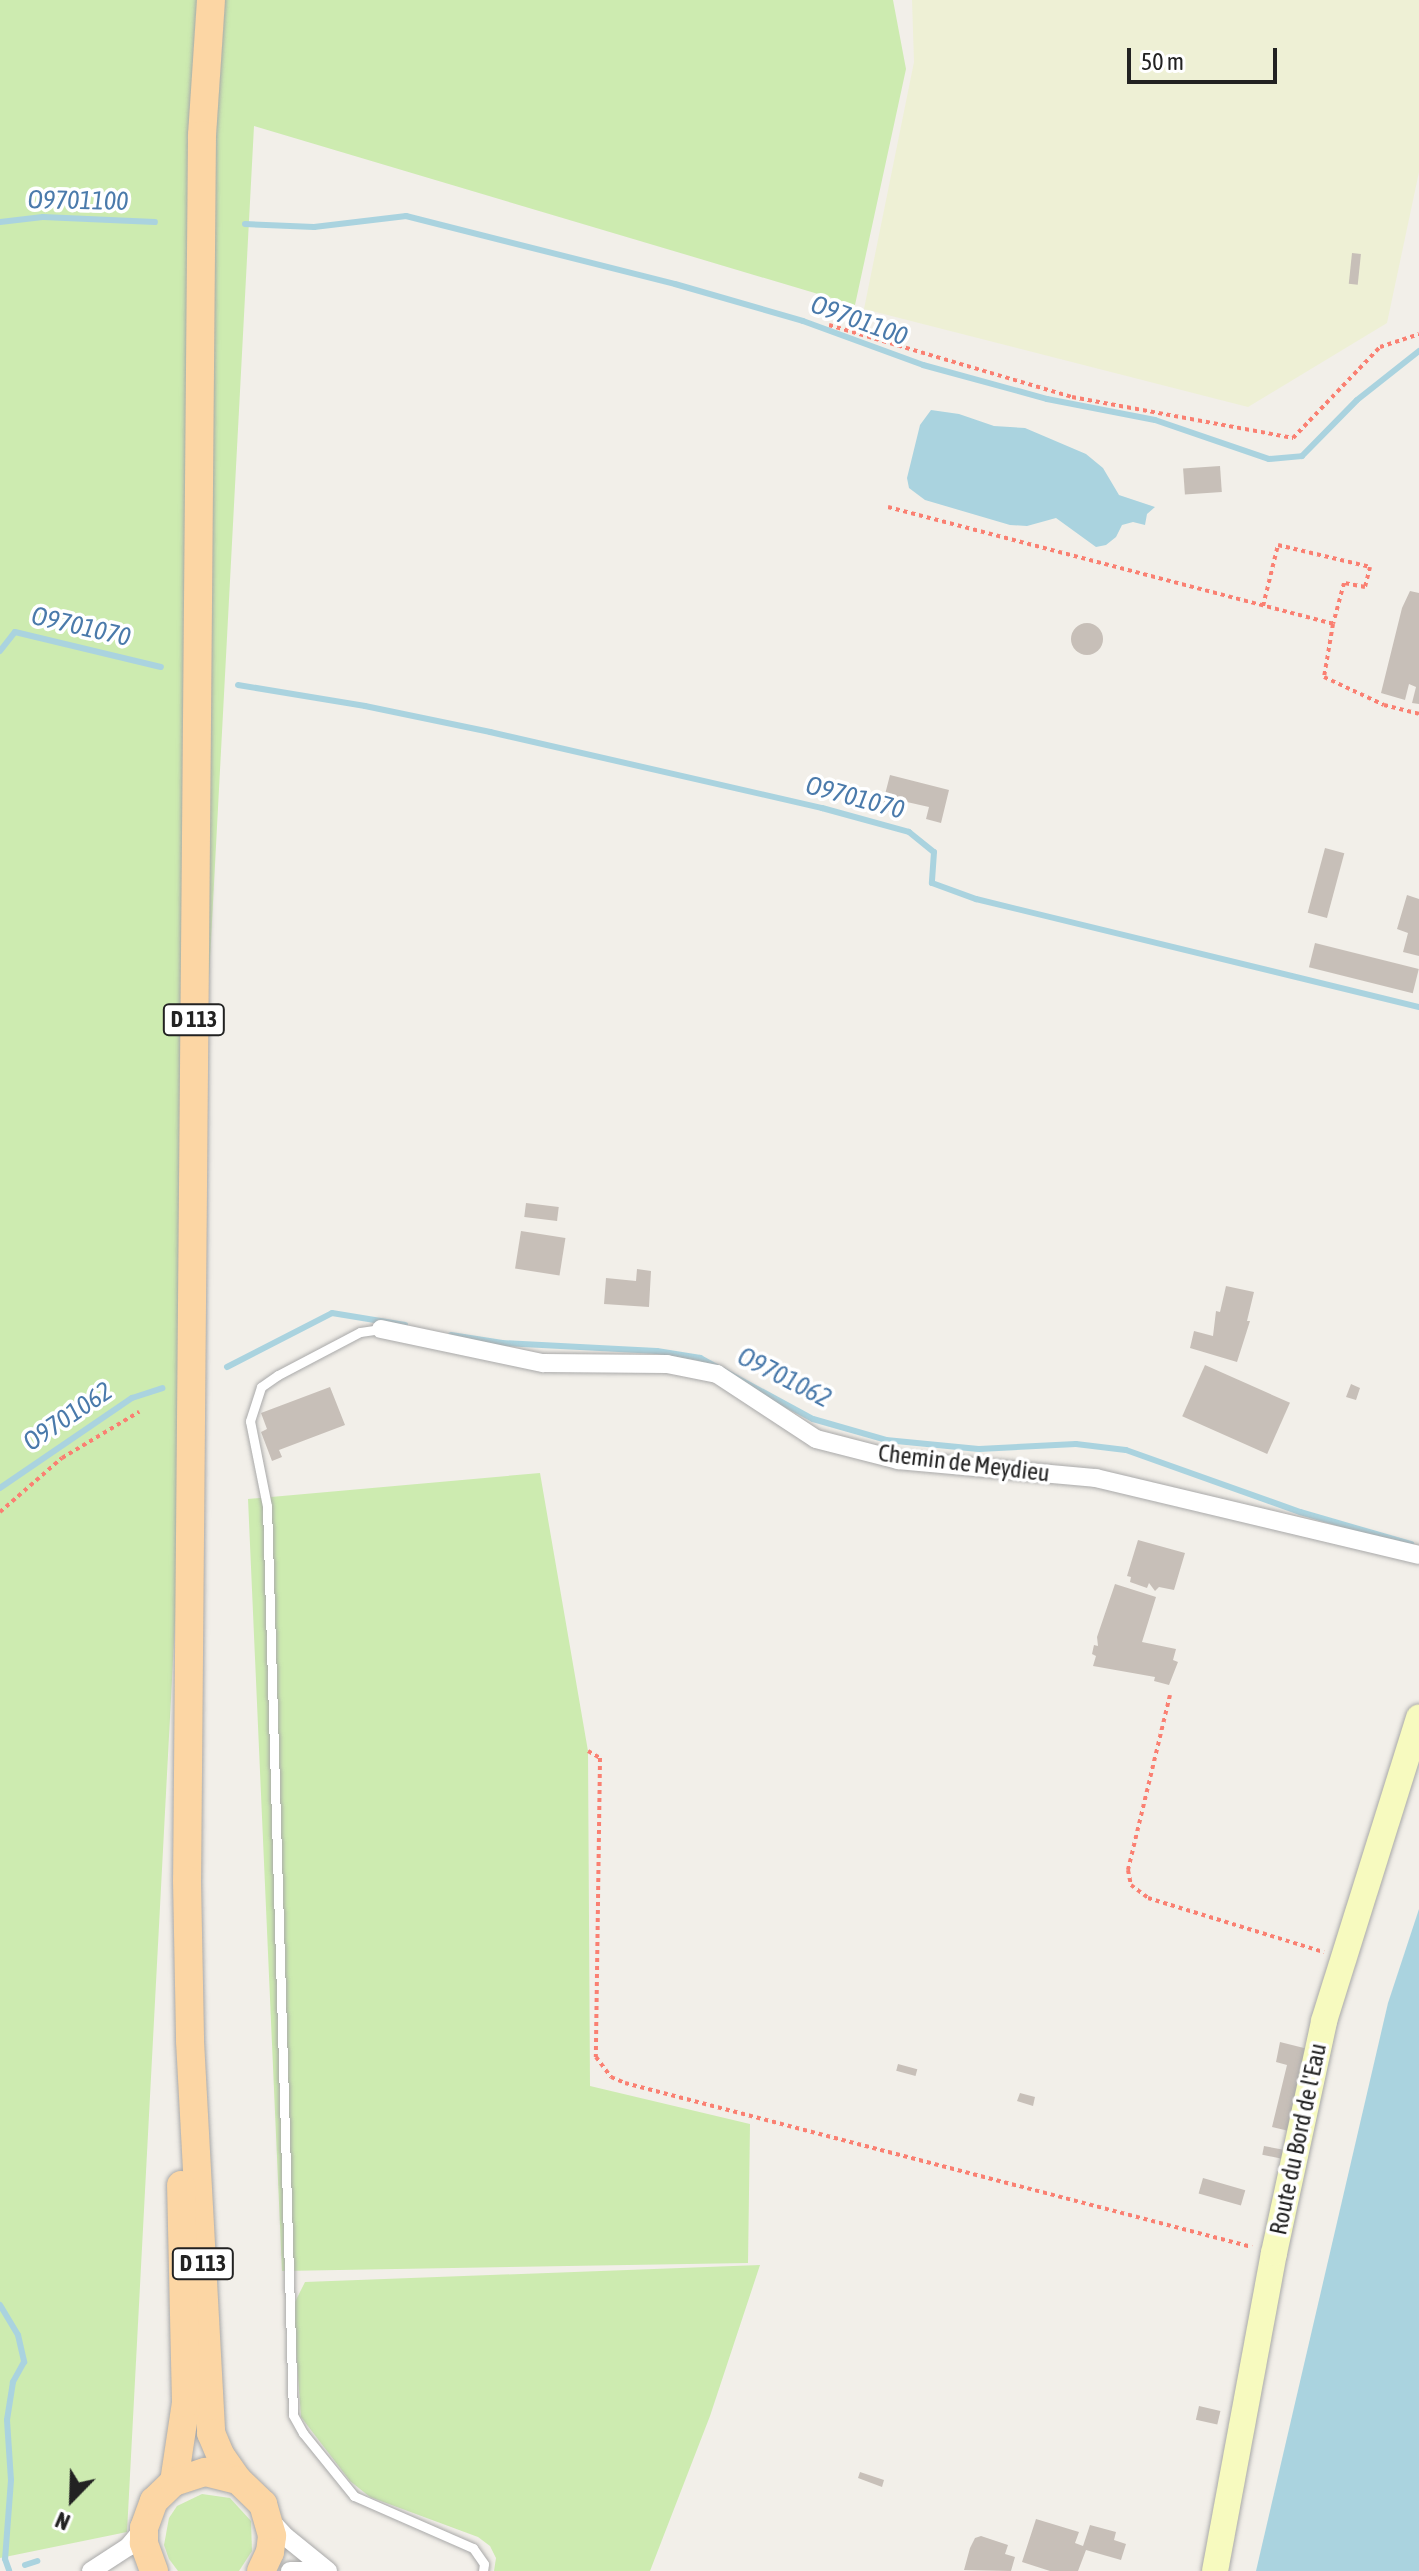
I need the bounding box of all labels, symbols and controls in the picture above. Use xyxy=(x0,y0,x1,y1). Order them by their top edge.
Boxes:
scale bar xyxy=(1131,32,1281,82)
text: 50 m xyxy=(1141,48,1184,75)
water label: O9701100 xyxy=(27,185,129,217)
water label: O9701100 xyxy=(806,289,912,353)
water label: O9701070 xyxy=(28,600,134,654)
water label: O9701070 xyxy=(802,770,908,826)
road number: D 113 xyxy=(162,1002,226,1038)
water label: O9701062 xyxy=(732,1341,836,1415)
water label: O9701062 xyxy=(18,1376,118,1458)
street label: Chemin de Meydieu xyxy=(877,1438,1051,1488)
street label: Route du Bord de l'Eau xyxy=(1264,2041,1332,2237)
road number: D 113 xyxy=(171,2246,235,2282)
north arrow xyxy=(32,2459,112,2539)
text: N xyxy=(52,2507,74,2536)

